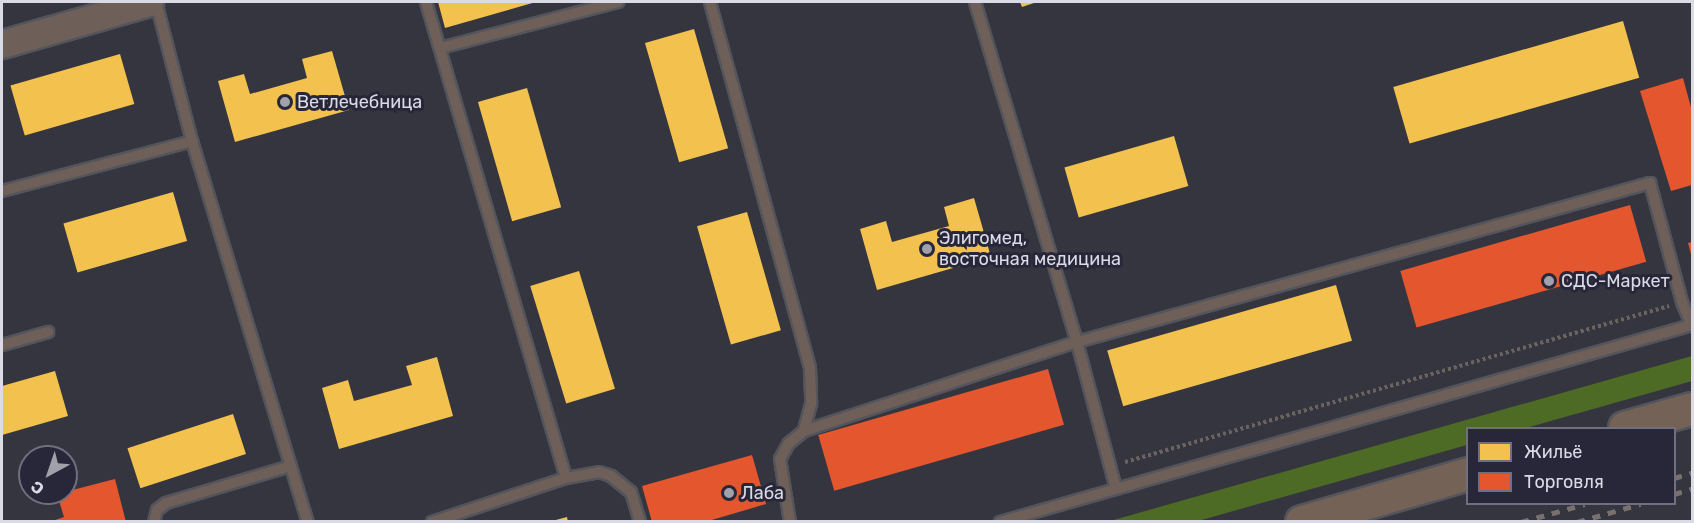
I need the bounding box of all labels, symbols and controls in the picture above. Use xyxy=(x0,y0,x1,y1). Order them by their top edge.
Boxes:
place label: Ветлечебница xyxy=(297,91,422,113)
marker: Ветлечебница xyxy=(278,95,292,109)
place label: Элигомед, восточная медицина xyxy=(939,228,1121,270)
marker: Элигомед, восточная медицина xyxy=(920,242,934,256)
place label: СДС-Маркет xyxy=(1561,270,1670,292)
marker: СДС-Маркет xyxy=(1542,274,1556,288)
legend xyxy=(1466,427,1676,505)
text: Жильё xyxy=(1524,441,1582,463)
north arrow xyxy=(18,445,78,505)
text: Торговля xyxy=(1524,471,1604,493)
text: С xyxy=(27,477,48,499)
place label: Лаба xyxy=(741,482,784,504)
marker: Лаба xyxy=(722,486,736,500)

